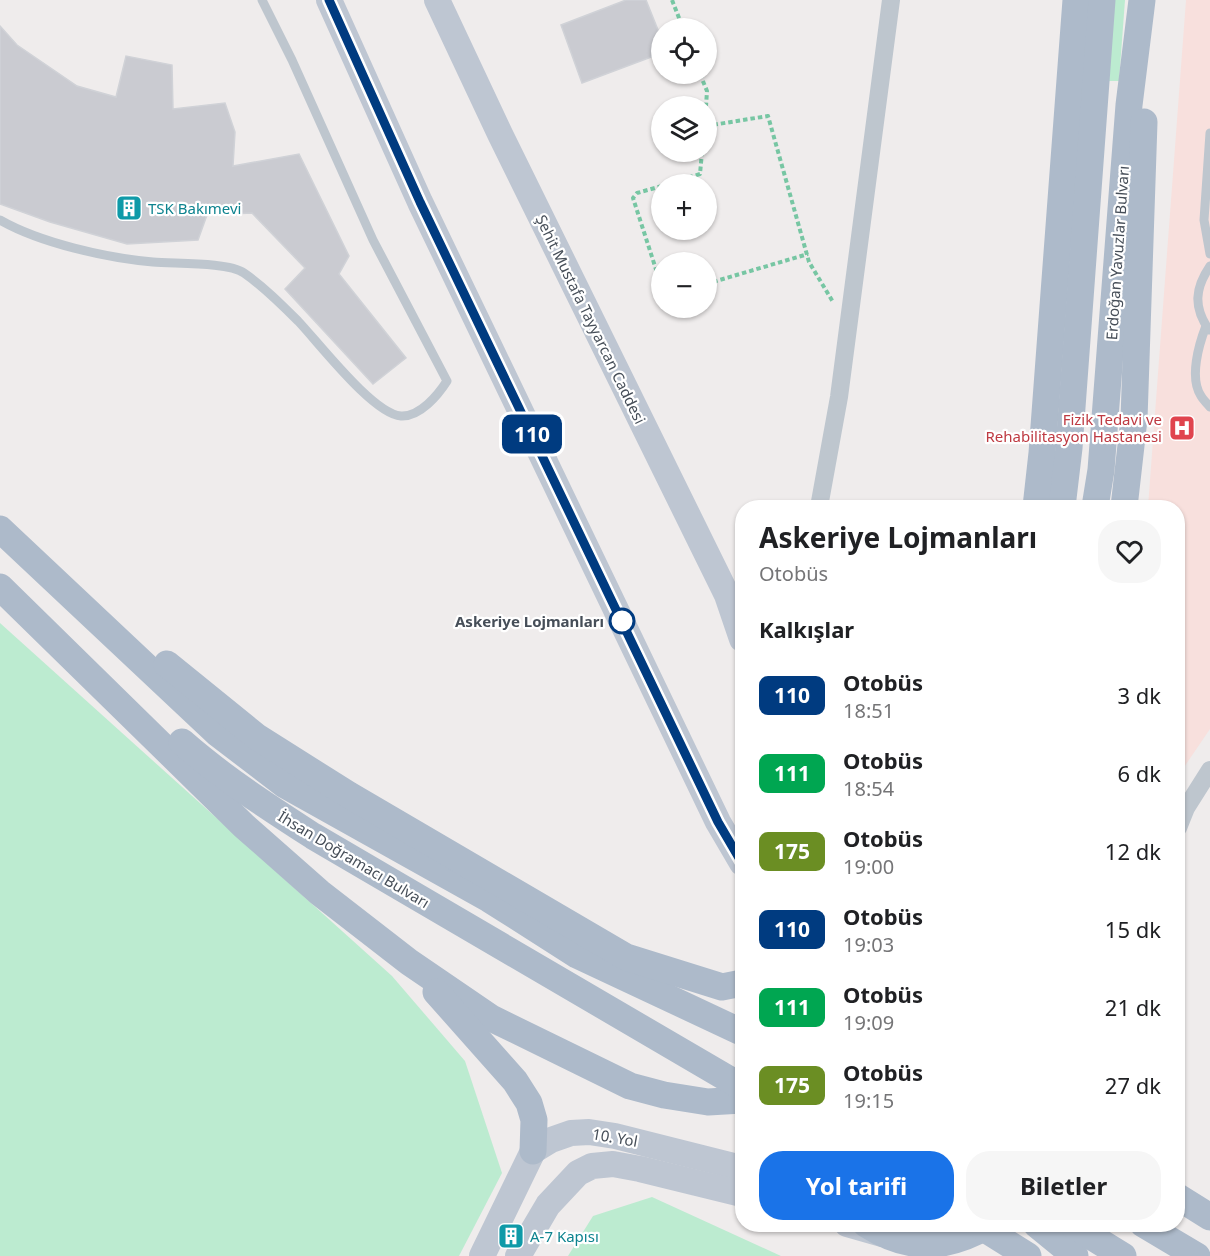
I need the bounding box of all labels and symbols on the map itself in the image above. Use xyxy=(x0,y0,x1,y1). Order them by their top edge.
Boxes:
street label: Erdoğan Yavuzlar Bulvarı xyxy=(1101,165,1133,341)
building icon: TSK Bakımevi xyxy=(114,193,144,223)
place label: TSK Bakımevi xyxy=(148,198,241,218)
street label: Şehit Mustafa Tayyarcan Caddesi xyxy=(532,211,650,427)
place label: Fizik Tedavi ve Rehabilitasyon Hastanesi xyxy=(985,409,1162,446)
hospital icon: Fizik Tedavi ve Rehabilitasyon Hastanesi xyxy=(1167,413,1197,443)
line badge: 110 xyxy=(498,414,566,454)
marker: Askeriye Lojmanları xyxy=(609,608,635,634)
place label: Askeriye Lojmanları xyxy=(455,611,604,631)
street label: İhsan Doğramacı Bulvarı xyxy=(275,806,433,912)
street label: 10. Yol xyxy=(591,1123,639,1151)
building icon: A-7 Kapısı xyxy=(496,1221,526,1251)
place label: A-7 Kapısı xyxy=(530,1226,599,1246)

